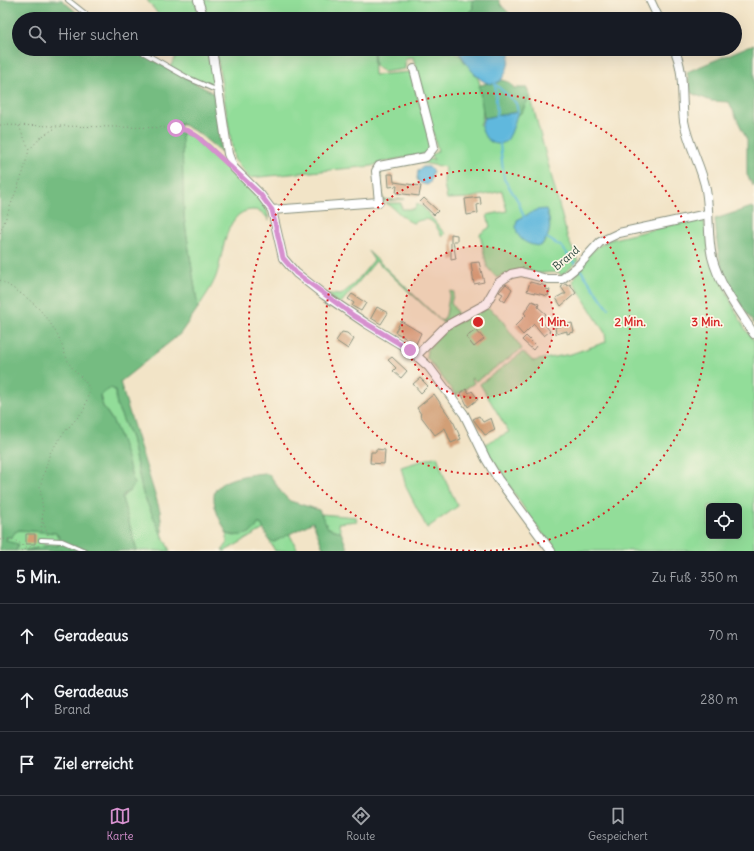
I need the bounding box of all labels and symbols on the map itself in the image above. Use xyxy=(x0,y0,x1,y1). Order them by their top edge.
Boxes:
route start xyxy=(167,119,185,137)
street label: Brand xyxy=(550,242,583,273)
text: 1 Min. xyxy=(539,314,569,329)
text: 2 Min. xyxy=(614,314,646,329)
text: 3 Min. xyxy=(691,314,723,329)
centre of rings xyxy=(471,315,485,329)
route end xyxy=(401,341,419,359)

